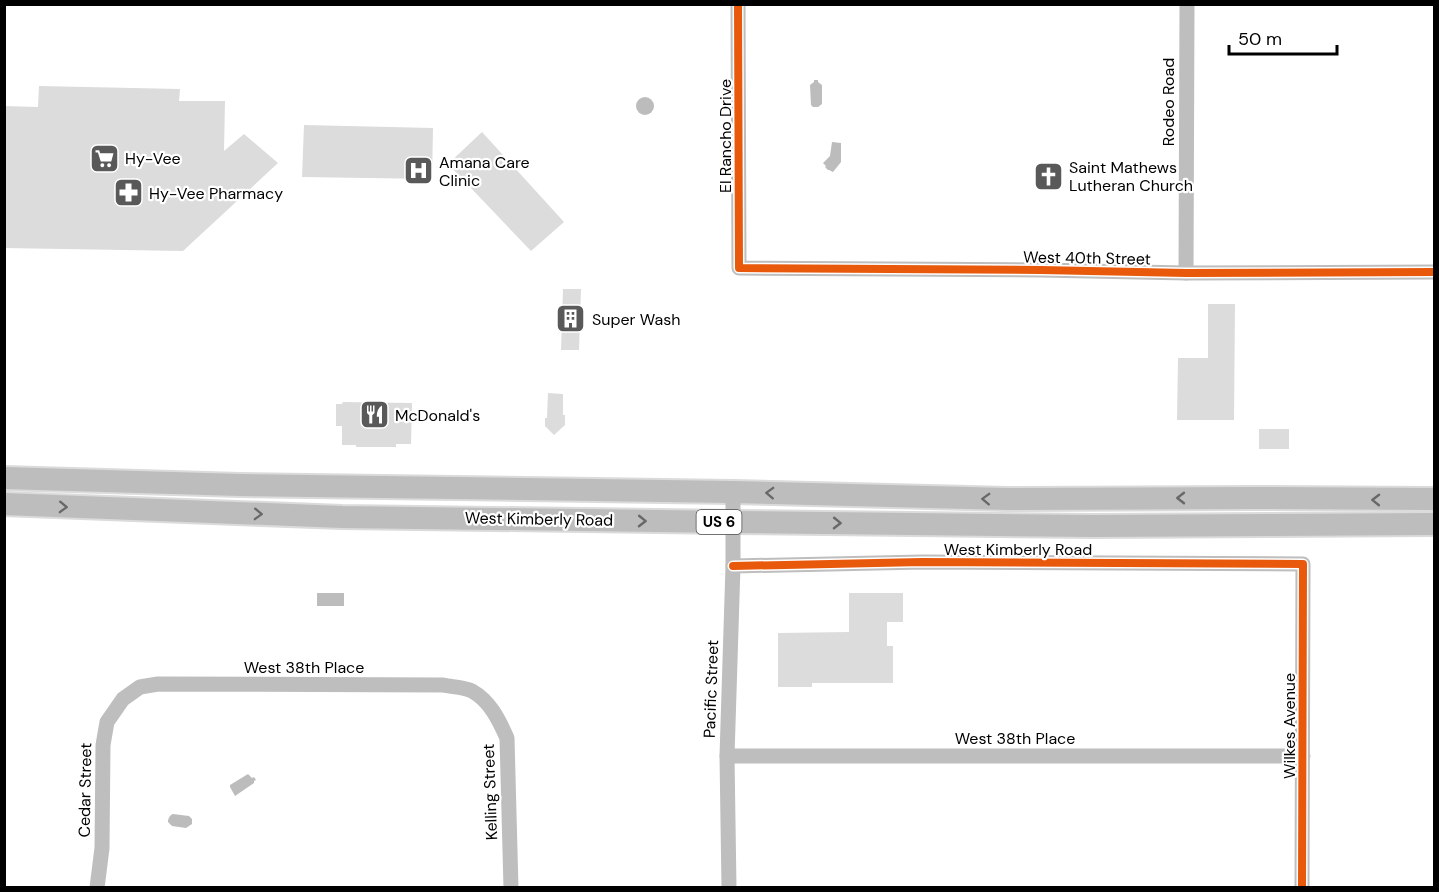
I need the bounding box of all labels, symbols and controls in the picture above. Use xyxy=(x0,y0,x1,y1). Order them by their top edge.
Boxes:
scale bar xyxy=(1229,18,1337,56)
text: 50 m xyxy=(1238,27,1282,51)
street label: Rodeo Road xyxy=(1158,58,1179,146)
street label: El Rancho Drive xyxy=(715,79,736,193)
supermarket icon: Hy-Vee xyxy=(88,142,120,174)
place label: Hy-Vee xyxy=(125,148,181,169)
place label: Amana Care Clinic xyxy=(439,152,530,191)
hospital icon: Amana Care Clinic xyxy=(402,155,434,187)
place label: Saint Mathews Lutheran Church xyxy=(1069,157,1193,196)
church icon: Saint Mathews Lutheran Church xyxy=(1032,160,1064,192)
pharmacy icon: Hy-Vee Pharmacy xyxy=(112,177,144,209)
place label: Hy-Vee Pharmacy xyxy=(149,183,283,204)
street label: West 40th Street xyxy=(1023,246,1151,270)
building icon: Super Wash xyxy=(555,303,587,335)
place label: Super Wash xyxy=(592,309,680,330)
restaurant icon: McDonald's xyxy=(358,399,390,431)
place label: McDonald's xyxy=(395,405,480,426)
one-way arrow xyxy=(766,487,775,499)
one-way arrow xyxy=(982,492,991,505)
one-way arrow xyxy=(1177,492,1186,504)
one-way arrow xyxy=(1372,493,1381,506)
one-way arrow xyxy=(58,500,67,513)
street label: West Kimberly Road xyxy=(465,507,613,531)
one-way arrow xyxy=(253,508,262,520)
road number: US 6 xyxy=(696,510,742,534)
one-way arrow xyxy=(637,515,646,527)
one-way arrow xyxy=(832,517,841,529)
street label: West Kimberly Road xyxy=(944,539,1092,560)
street label: Pacific Street xyxy=(699,639,723,739)
street label: West 38th Place xyxy=(244,657,364,678)
street label: Wilkes Avenue xyxy=(1279,673,1300,779)
street label: West 38th Place xyxy=(955,728,1075,749)
street label: Cedar Street xyxy=(74,742,96,838)
street label: Kelling Street xyxy=(478,743,502,841)

